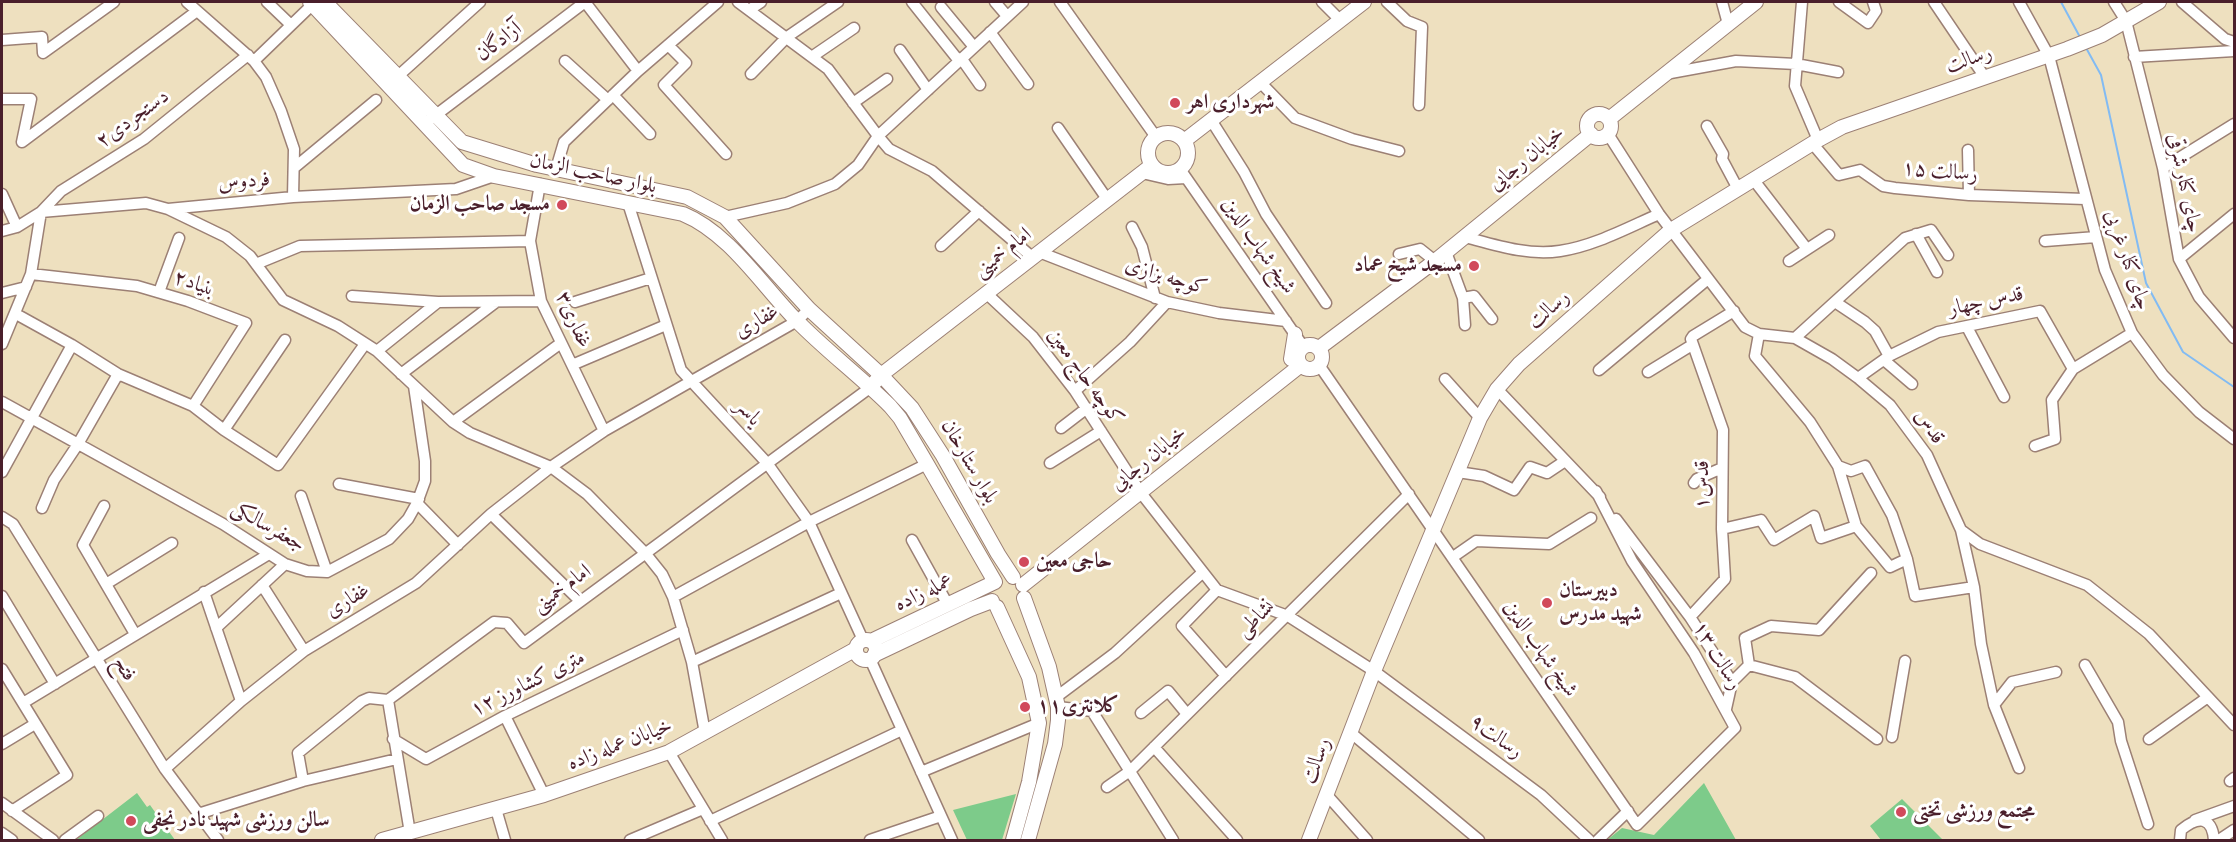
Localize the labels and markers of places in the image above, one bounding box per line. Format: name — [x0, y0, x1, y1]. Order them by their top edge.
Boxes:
place label: شهرداری اهر — [1187, 90, 1274, 116]
marker: شهرداری اهر — [1168, 96, 1182, 110]
place label: مسجد صاحب الزمان — [410, 192, 550, 218]
marker: مسجد صاحب الزمان — [555, 198, 569, 212]
place label: مسجد شیخ عماد — [1354, 253, 1462, 279]
marker: مسجد شیخ عماد — [1467, 259, 1481, 273]
place label: حاجی معین — [1036, 549, 1112, 575]
marker: حاجی معین — [1017, 555, 1031, 569]
place label: دبیرستان شهید مدرس — [1559, 578, 1642, 628]
marker: دبیرستان شهید مدرس — [1540, 596, 1554, 610]
place label: کلانتری۱۱ — [1037, 694, 1119, 720]
marker: کلانتری۱۱ — [1018, 700, 1032, 714]
place label: مجتمع ورزشی تختی — [1913, 799, 2035, 825]
marker: مجتمع ورزشی تختی — [1894, 805, 1908, 819]
place label: سالن ورزشی شهید نادر نجفی — [143, 808, 330, 834]
marker: سالن ورزشی شهید نادر نجفی — [124, 814, 138, 828]

